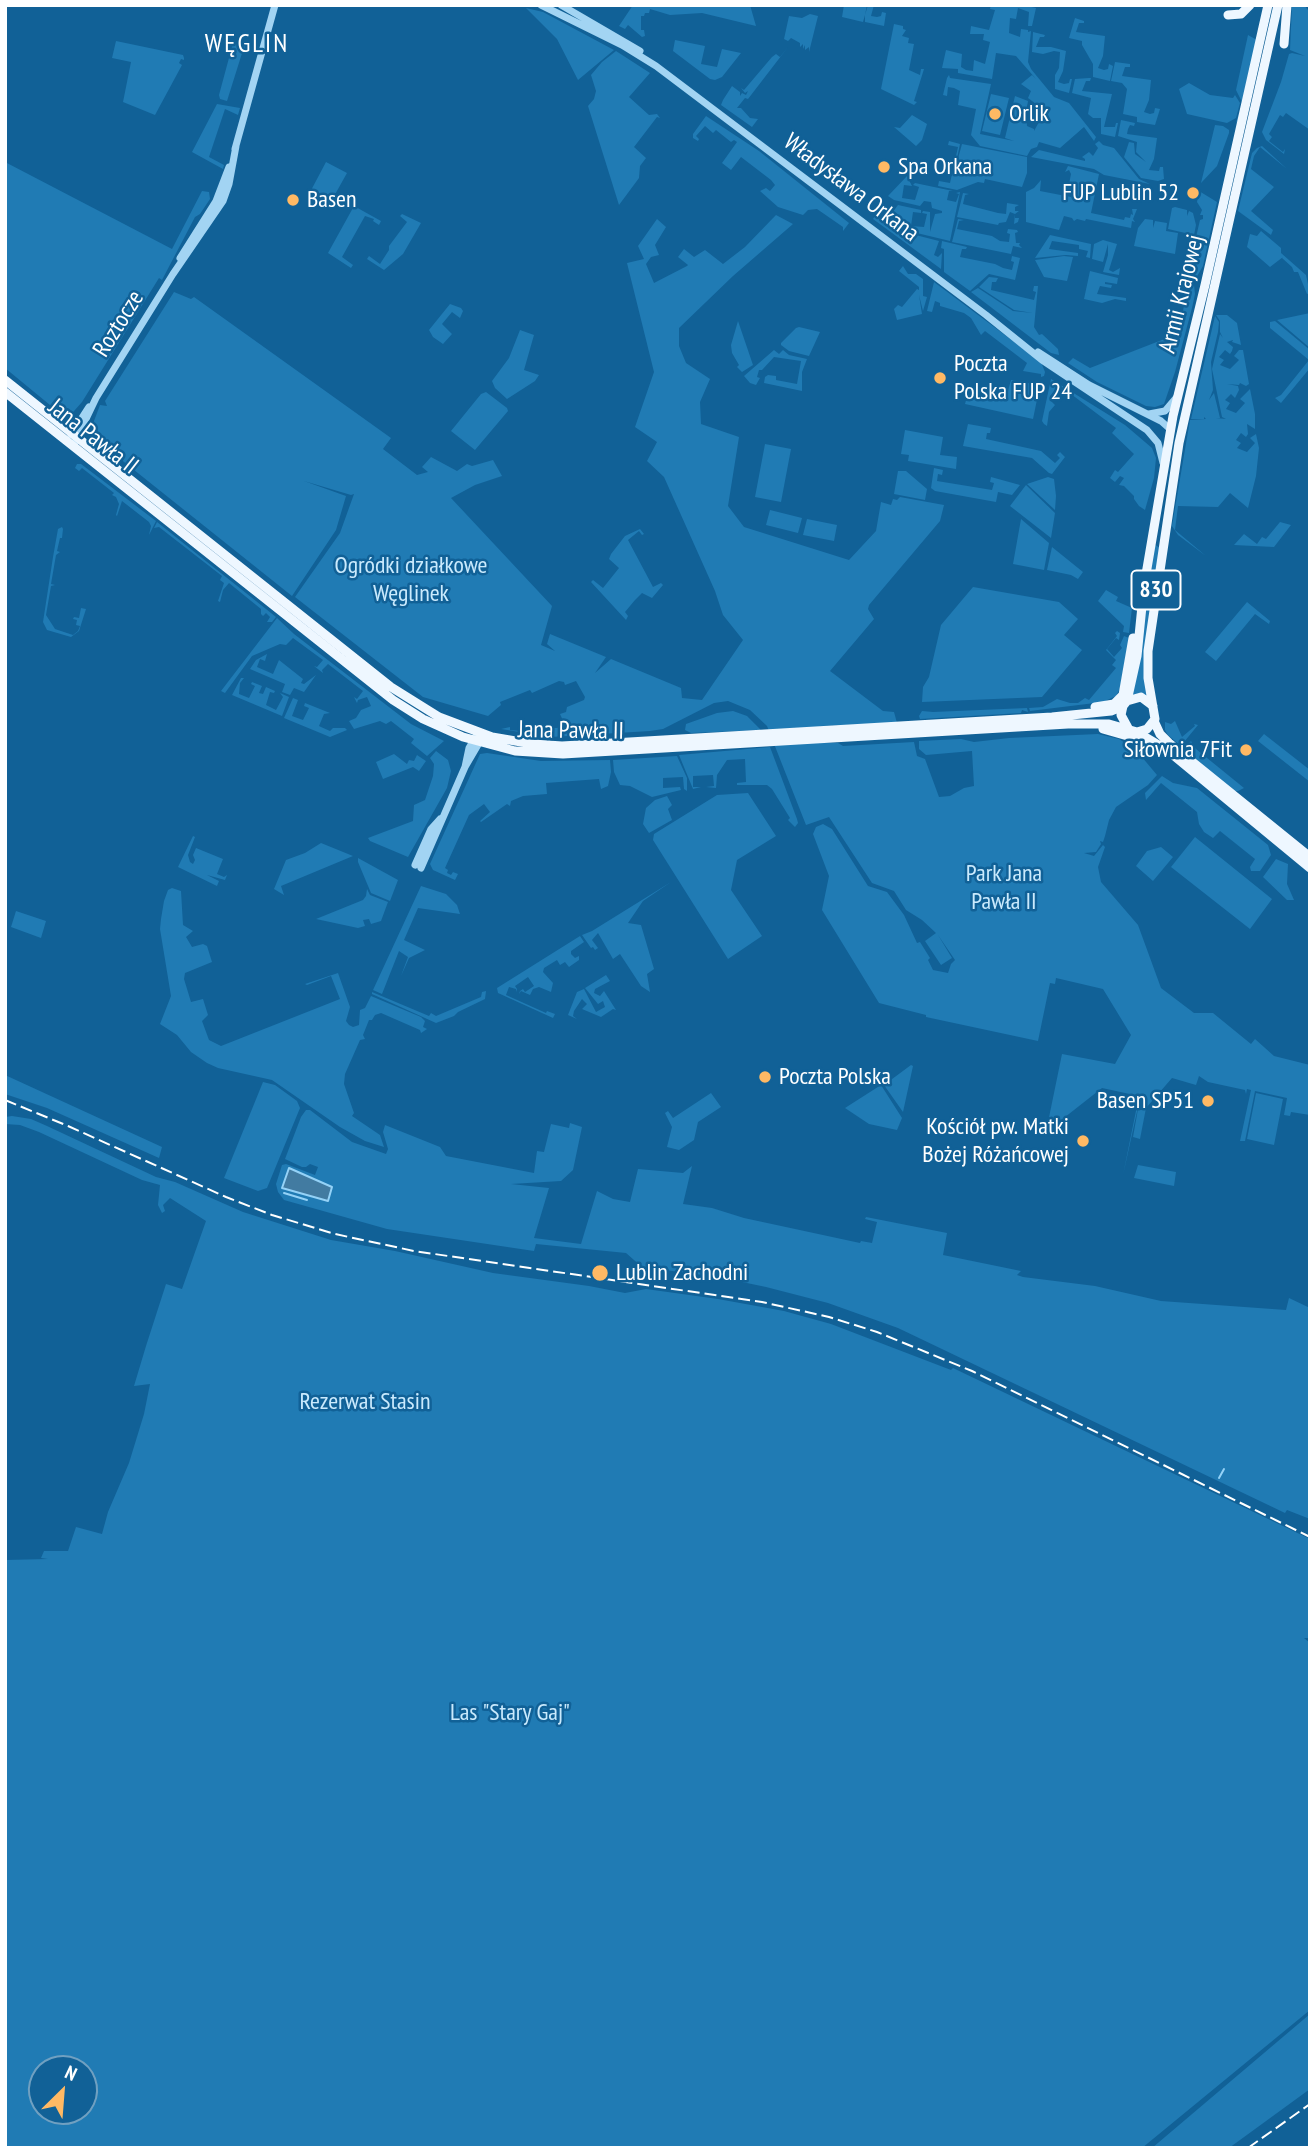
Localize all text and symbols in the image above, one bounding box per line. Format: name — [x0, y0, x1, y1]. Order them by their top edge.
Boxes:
district label: WĘGLIN — [206, 29, 288, 61]
place label: Orlik — [1009, 100, 1049, 128]
marker: Orlik — [987, 106, 1003, 122]
street label: Władysława Orkana — [778, 128, 924, 248]
place label: Spa Orkana — [898, 153, 992, 181]
marker: Spa Orkana — [876, 159, 892, 175]
place label: FUP Lublin 52 — [1062, 179, 1179, 207]
marker: FUP Lublin 52 — [1185, 185, 1201, 201]
place label: Basen — [307, 186, 356, 214]
marker: Basen — [285, 192, 301, 208]
street label: Armii Krajowej — [1153, 232, 1211, 356]
street label: Roztocze — [88, 286, 150, 362]
place label: Poczta Polska FUP 24 — [954, 350, 1072, 406]
marker: Poczta Polska FUP 24 — [932, 370, 948, 386]
street label: Jana Pawła II — [42, 393, 144, 481]
park label: Ogródki działkowe Węglinek — [334, 552, 488, 608]
road number: 830 — [1132, 570, 1180, 610]
street label: Jana Pawła II — [518, 716, 624, 746]
place label: Siłownia 7Fit — [1124, 736, 1232, 764]
marker: Siłownia 7Fit — [1238, 742, 1254, 758]
park label: Park Jana Pawła II — [966, 860, 1042, 916]
place label: Poczta Polska — [779, 1063, 891, 1091]
marker: Poczta Polska — [757, 1069, 773, 1085]
place label: Basen SP51 — [1097, 1087, 1194, 1115]
marker: Basen SP51 — [1200, 1093, 1216, 1109]
place label: Kościół pw. Matki Bożej Różańcowej — [922, 1113, 1069, 1169]
marker: Kościół pw. Matki Bożej Różańcowej — [1075, 1133, 1091, 1149]
place label: Lublin Zachodni — [616, 1259, 748, 1287]
marker: Lublin Zachodni — [590, 1263, 610, 1283]
park label: Rezerwat Stasin — [300, 1388, 430, 1416]
park label: Las "Stary Gaj" — [450, 1699, 570, 1727]
north arrow — [28, 2055, 98, 2125]
text: N — [61, 2060, 81, 2086]

